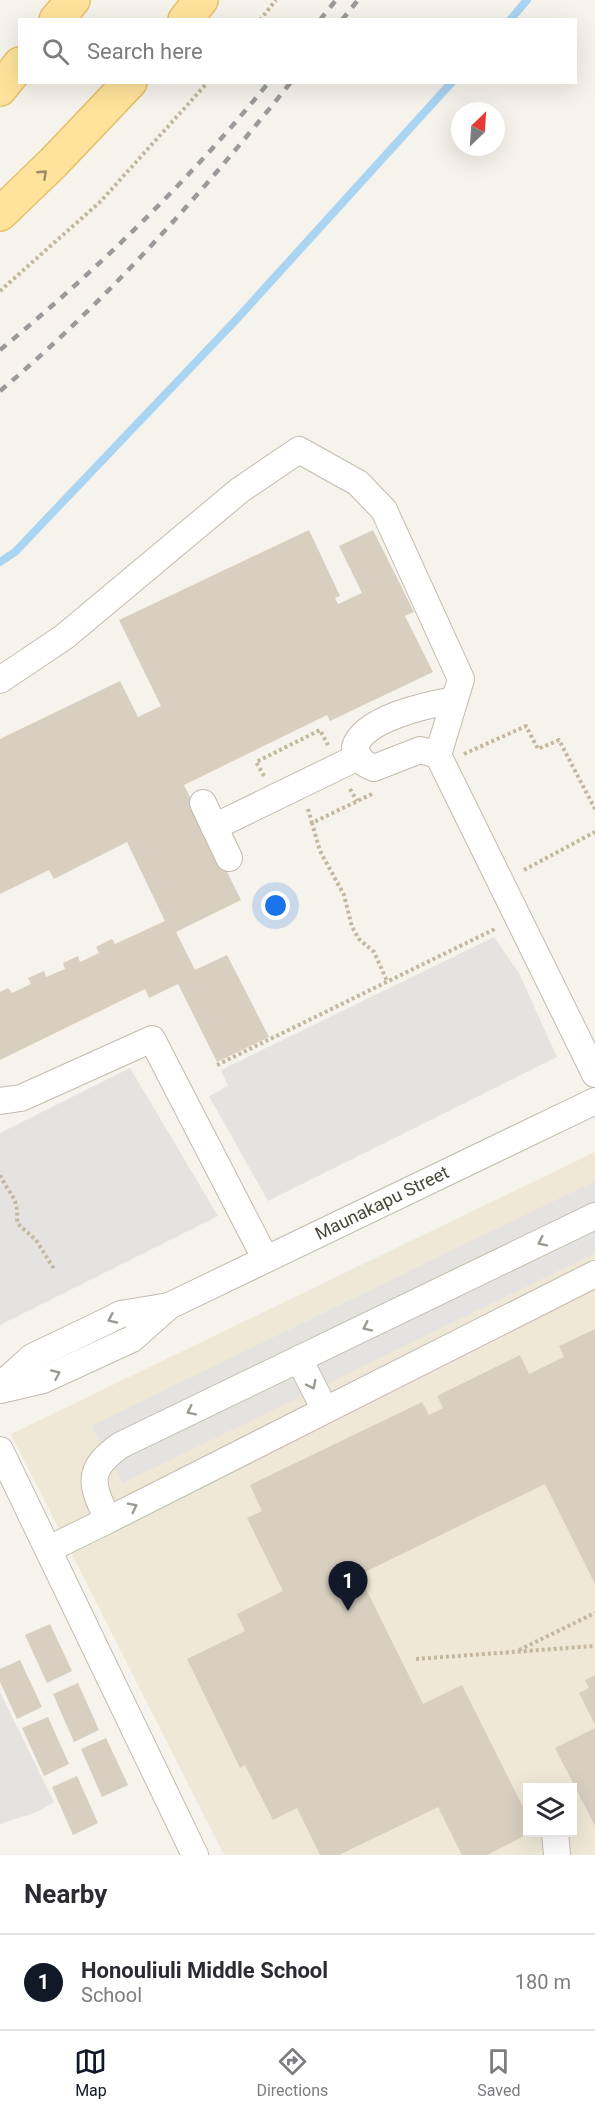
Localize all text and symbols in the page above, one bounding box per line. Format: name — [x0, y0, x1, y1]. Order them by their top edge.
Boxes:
search box — [18, 18, 577, 84]
icon: search — [39, 35, 72, 68]
text: Search here — [87, 39, 203, 64]
north arrow — [451, 102, 505, 156]
one-way arrow — [35, 170, 46, 181]
your location — [261, 891, 290, 920]
street label: Maunakapu Street — [312, 1161, 452, 1244]
one-way arrow — [538, 1234, 549, 1246]
one-way arrow — [108, 1311, 119, 1323]
one-way arrow — [362, 1319, 373, 1331]
one-way arrow — [50, 1370, 61, 1382]
one-way arrow — [304, 1378, 316, 1389]
one-way arrow — [186, 1404, 197, 1416]
one-way arrow — [126, 1503, 137, 1514]
pin: 1 — [328, 1562, 368, 1611]
map controls — [523, 1783, 577, 1837]
button: layers — [523, 1783, 577, 1837]
text: Nearby — [24, 1879, 107, 1909]
text: Honouliuli Middle School — [81, 1958, 328, 1983]
text: 1 — [38, 1970, 49, 1994]
text: 180 m — [515, 1970, 571, 1994]
text: School — [81, 1983, 142, 2007]
tab: Map — [74, 2045, 107, 2100]
tab: Directions — [256, 2045, 328, 2100]
tab: Saved — [477, 2045, 521, 2100]

